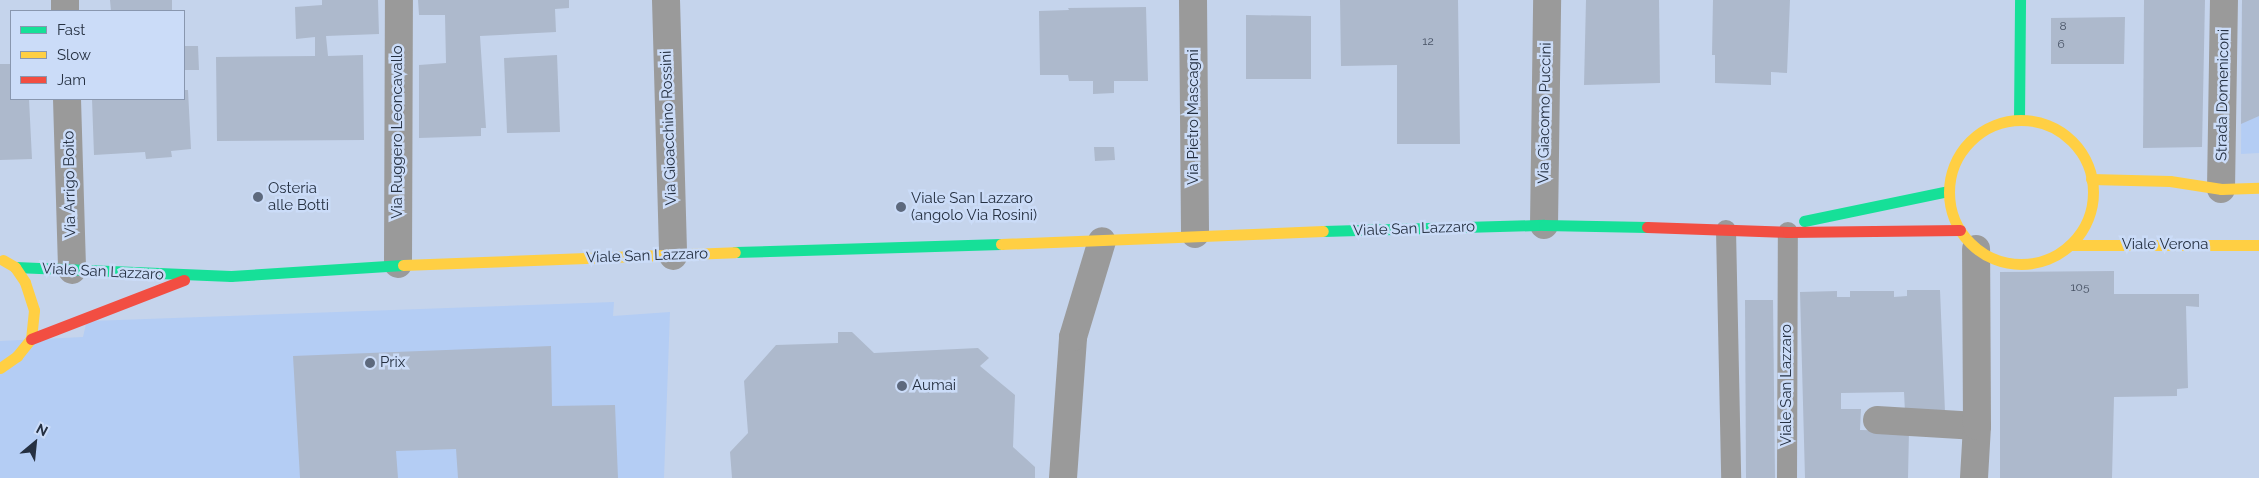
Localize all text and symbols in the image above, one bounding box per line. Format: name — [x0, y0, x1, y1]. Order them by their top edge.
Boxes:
legend — [10, 10, 185, 100]
house number: 8 — [2059, 20, 2067, 34]
text: Fast — [57, 21, 85, 39]
street label: Strada Domeniconi — [2213, 29, 2233, 161]
house number: 12 — [1422, 35, 1434, 49]
house number: 6 — [2057, 38, 2065, 52]
street label: Via Giacomo Puccini — [1535, 42, 1555, 184]
street label: Via Ruggero Leoncavallo — [389, 45, 407, 219]
text: Slow — [57, 46, 91, 64]
street label: Via Pietro Mascagni — [1185, 49, 1203, 185]
street label: Via Gioacchino Rossini — [657, 50, 681, 206]
text: Jam — [57, 71, 86, 89]
street label: Via Arrigo Boito — [60, 130, 80, 238]
place label: Osteria alle Botti — [268, 179, 329, 214]
place label: Viale San Lazzaro (angolo Via Rosini) — [911, 189, 1037, 224]
marker: Osteria alle Botti — [252, 191, 264, 203]
marker: Viale San Lazzaro (angolo Via Rosini) — [895, 201, 907, 213]
street label: Viale San Lazzaro — [1353, 218, 1475, 240]
street label: Viale Verona — [2121, 236, 2209, 254]
street label: Viale San Lazzaro — [586, 245, 708, 267]
street label: Viale San Lazzaro — [42, 260, 164, 284]
house number: 105 — [2070, 281, 2090, 295]
street label: Viale San Lazzaro — [1778, 324, 1796, 446]
place label: Prix — [380, 354, 405, 372]
marker: Prix — [364, 357, 376, 369]
place label: Aumai — [912, 377, 956, 395]
marker: Aumai — [896, 380, 908, 392]
north arrow — [10, 418, 60, 468]
text: N — [34, 420, 51, 439]

